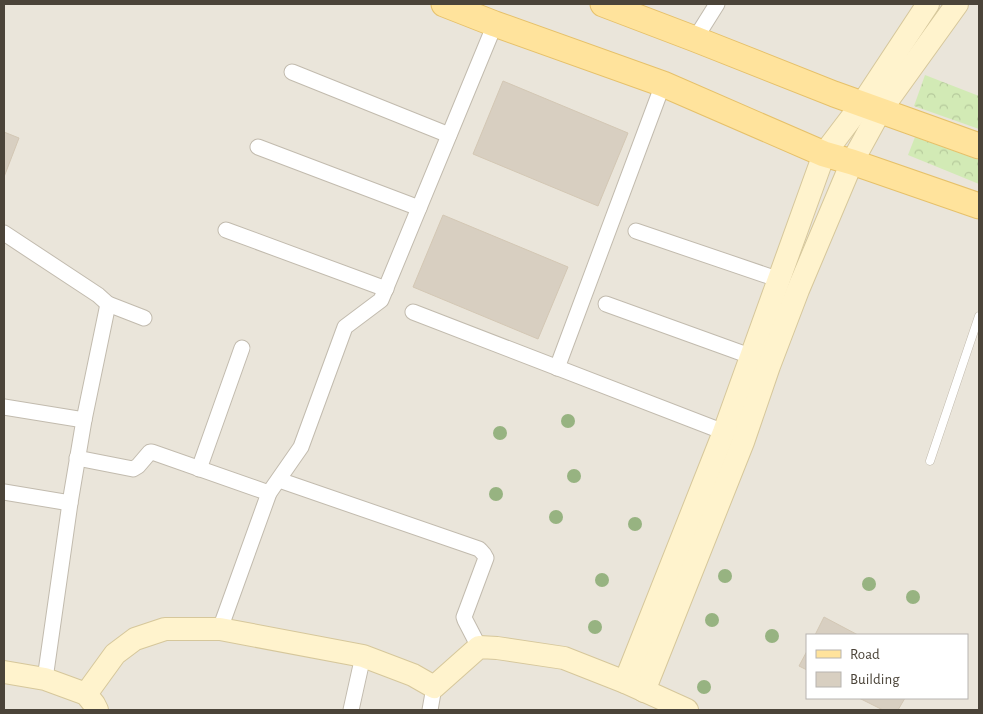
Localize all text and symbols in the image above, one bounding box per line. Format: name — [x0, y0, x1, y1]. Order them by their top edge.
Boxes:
legend — [806, 634, 968, 699]
text: Road — [850, 647, 880, 662]
text: Building — [850, 672, 900, 687]

